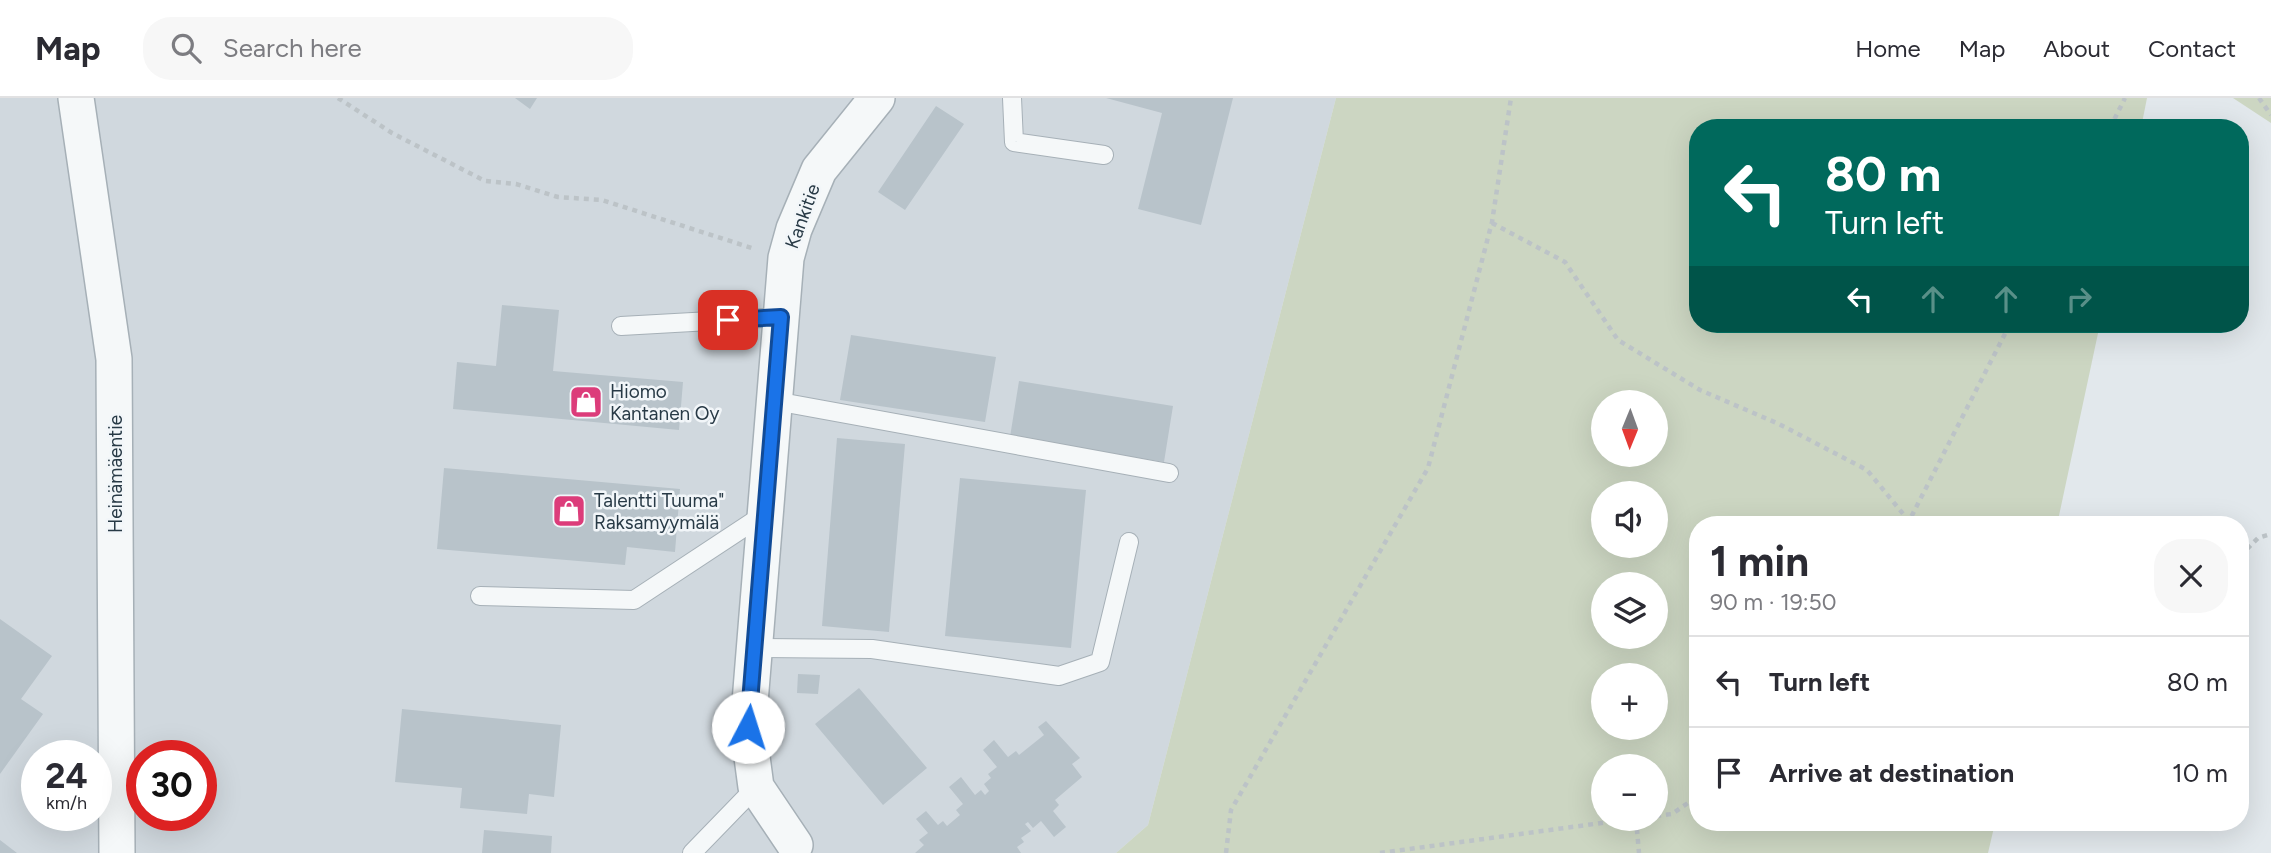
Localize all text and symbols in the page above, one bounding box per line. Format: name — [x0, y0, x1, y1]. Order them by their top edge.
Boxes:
search box — [143, 17, 633, 80]
text: Map — [35, 29, 101, 68]
icon: search — [167, 29, 205, 67]
text: Search here — [223, 32, 362, 64]
text: Home — [1855, 34, 1921, 63]
text: Map — [1959, 34, 2005, 63]
text: About — [2043, 34, 2110, 63]
text: Contact — [2148, 34, 2236, 63]
text: 80 m — [1825, 144, 1941, 203]
icon: left — [1710, 147, 1801, 238]
street label: Kankitie — [780, 181, 825, 252]
text: Turn left — [1825, 204, 1944, 242]
icon: left — [1841, 280, 1879, 318]
icon: ahead — [1914, 280, 1952, 318]
icon: ahead — [1987, 280, 2025, 318]
icon: right — [2060, 280, 2098, 318]
pin — [698, 290, 758, 350]
icon: arrive — [709, 301, 747, 339]
place label: Hiomo Kantanen Oy — [610, 380, 720, 425]
shop icon: Hiomo Kantanen Oy — [567, 383, 605, 421]
north arrow — [1591, 390, 1668, 467]
map controls — [1591, 390, 1668, 831]
street label: Heinämäentie — [104, 415, 127, 533]
button: sound — [1591, 481, 1668, 558]
place label: Talentti Tuuma" Raksamyymälä — [594, 489, 724, 534]
shop icon: Talentti Tuuma" Raksamyymälä — [550, 492, 588, 530]
text: 1 min — [1710, 536, 1809, 587]
button: close — [2154, 539, 2228, 613]
button: layers — [1591, 572, 1668, 649]
text: 90 m · 19:50 — [1710, 588, 1837, 616]
button: + — [1591, 663, 1668, 740]
icon: left — [1710, 663, 1748, 701]
text: Turn left — [1769, 666, 1870, 698]
text: 80 m — [2167, 666, 2228, 698]
position arrow — [711, 690, 785, 764]
speed limit sign: 30 — [126, 740, 217, 831]
button: − — [1591, 754, 1668, 831]
icon: arrive — [1710, 754, 1748, 792]
text: 24 — [45, 755, 88, 797]
text: Arrive at destination — [1769, 757, 2014, 789]
text: 10 m — [2172, 757, 2228, 789]
text: km/h — [46, 792, 87, 814]

